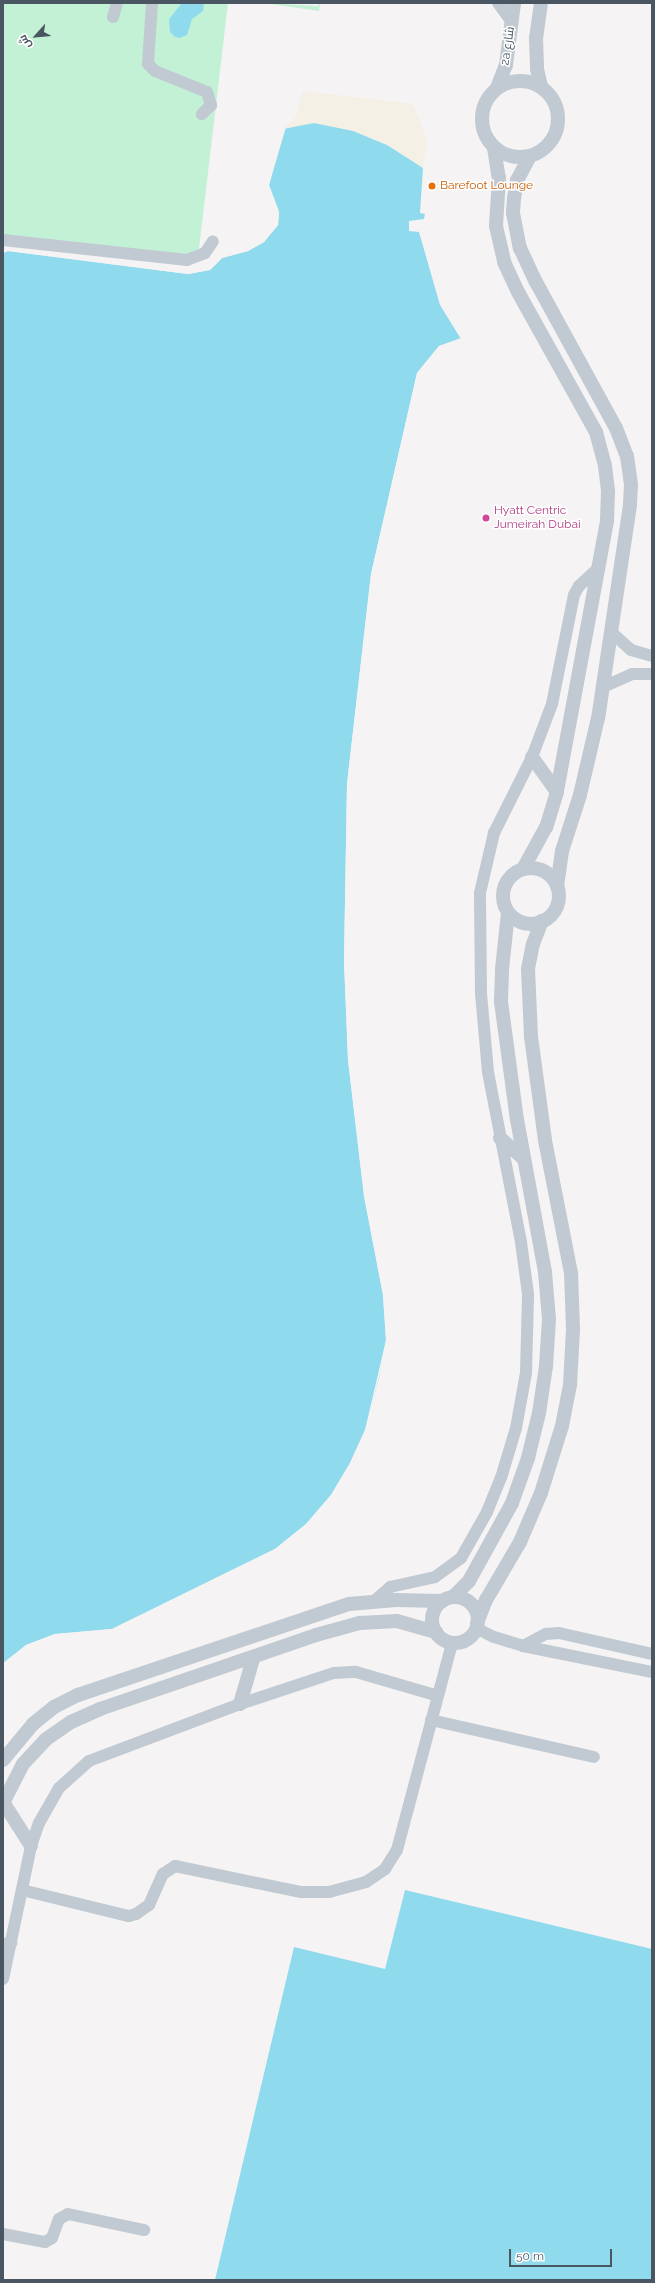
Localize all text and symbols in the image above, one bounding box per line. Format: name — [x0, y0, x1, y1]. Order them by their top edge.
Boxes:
north arrow — [16, 16, 56, 56]
street label: 2a شارع — [498, 26, 518, 66]
text: ش — [16, 32, 34, 51]
place label: Barefoot Lounge — [440, 179, 533, 193]
marker: Barefoot Lounge — [427, 181, 437, 191]
place label: Hyatt Centric Jumeirah Dubai — [494, 504, 581, 532]
marker: Hyatt Centric Jumeirah Dubai — [481, 513, 491, 523]
scale bar — [511, 2241, 614, 2267]
text: 50 m — [516, 2249, 544, 2263]

